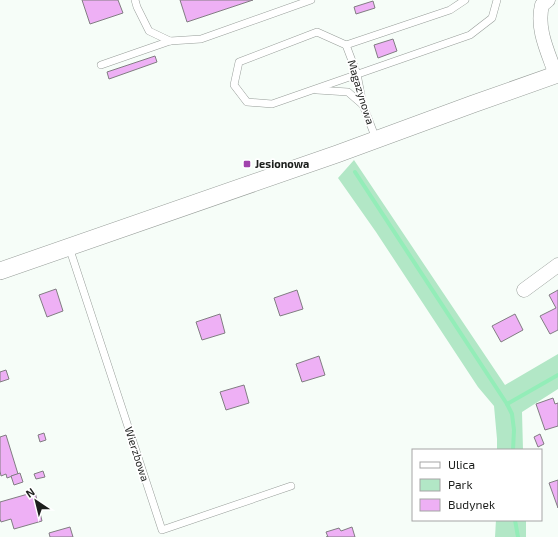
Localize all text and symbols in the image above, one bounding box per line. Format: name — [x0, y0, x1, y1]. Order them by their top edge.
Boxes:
street label: Magazynowa — [345, 58, 377, 126]
place label: Jesionowa — [255, 157, 309, 170]
marker: Jesionowa — [242, 159, 252, 169]
street label: Wierzbowa — [123, 425, 152, 483]
legend — [412, 449, 542, 521]
text: Ulica — [448, 457, 475, 471]
text: Park — [448, 477, 473, 491]
north arrow — [16, 481, 56, 521]
text: N — [23, 485, 37, 500]
text: Budynek — [448, 497, 495, 511]

